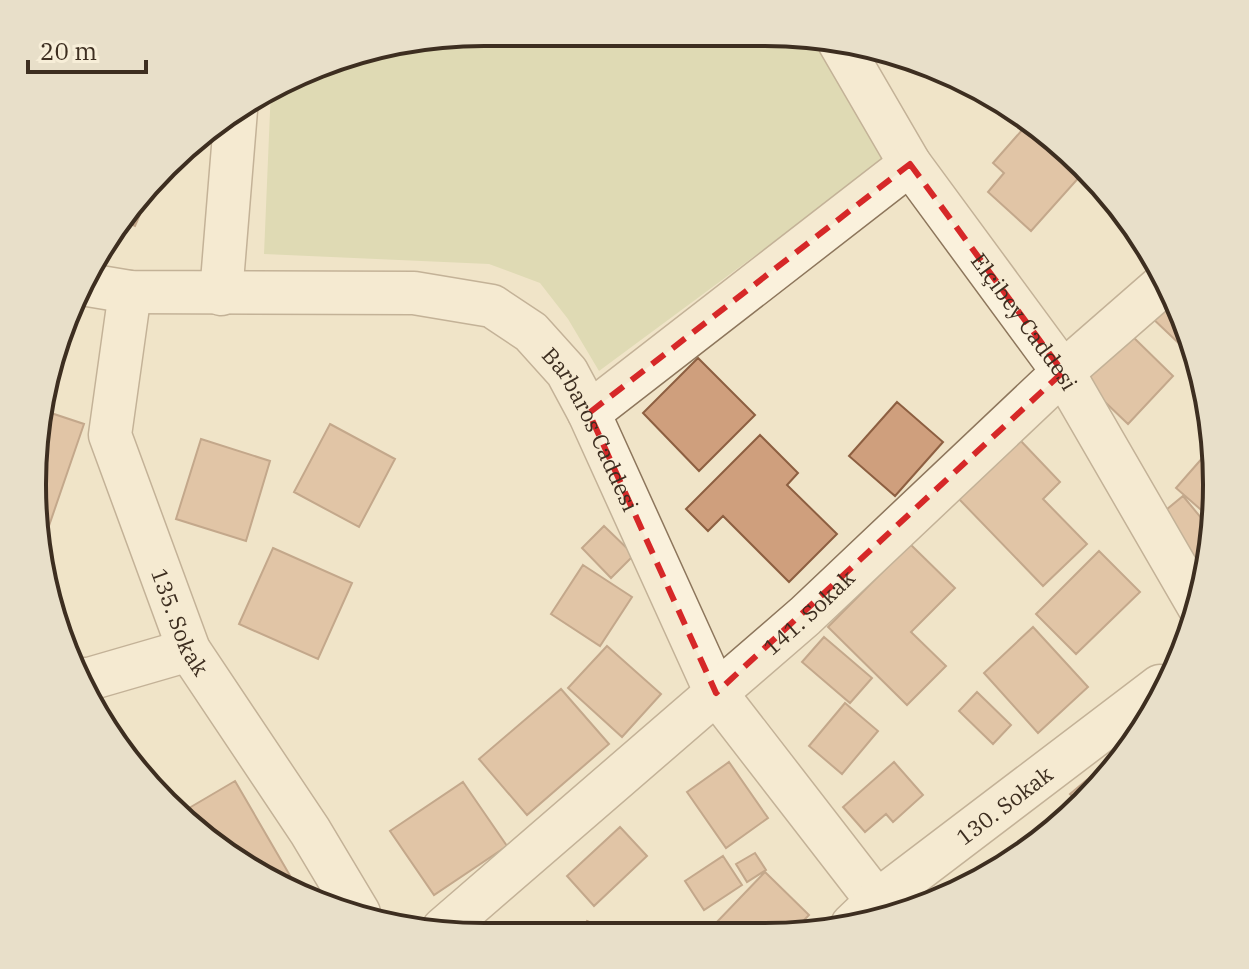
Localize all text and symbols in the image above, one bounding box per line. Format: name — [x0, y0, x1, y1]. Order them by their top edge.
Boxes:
scale bar — [28, 24, 146, 74]
text: 20 m — [40, 35, 97, 67]
street label: Elçibey Caddesi — [965, 247, 1085, 395]
street label: Barbaros Caddesi — [536, 340, 646, 516]
street label: 141. Sokak — [757, 563, 860, 661]
street label: 135. Sokak — [146, 564, 216, 681]
street label: 130. Sokak — [950, 759, 1058, 851]

